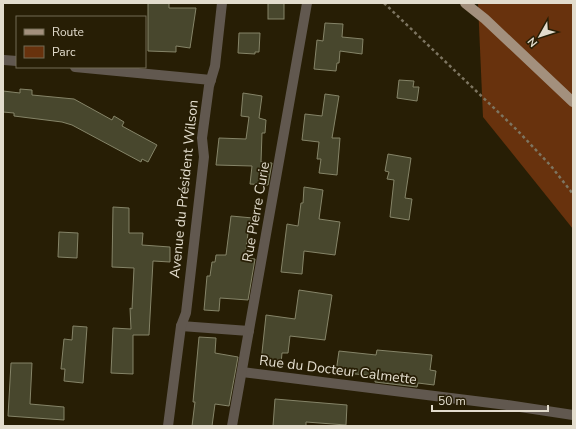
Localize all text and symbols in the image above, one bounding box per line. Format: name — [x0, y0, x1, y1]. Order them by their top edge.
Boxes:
legend — [16, 16, 146, 68]
north arrow — [520, 16, 560, 56]
text: Route — [52, 24, 84, 40]
text: N — [524, 34, 541, 50]
text: Parc — [52, 44, 76, 60]
street label: Avenue du Président Wilson — [165, 99, 203, 279]
street label: Rue Pierre Curie — [238, 160, 274, 264]
street label: Rue du Docteur Calmette — [258, 351, 418, 389]
scale bar — [432, 387, 548, 413]
text: 50 m — [438, 393, 466, 409]

